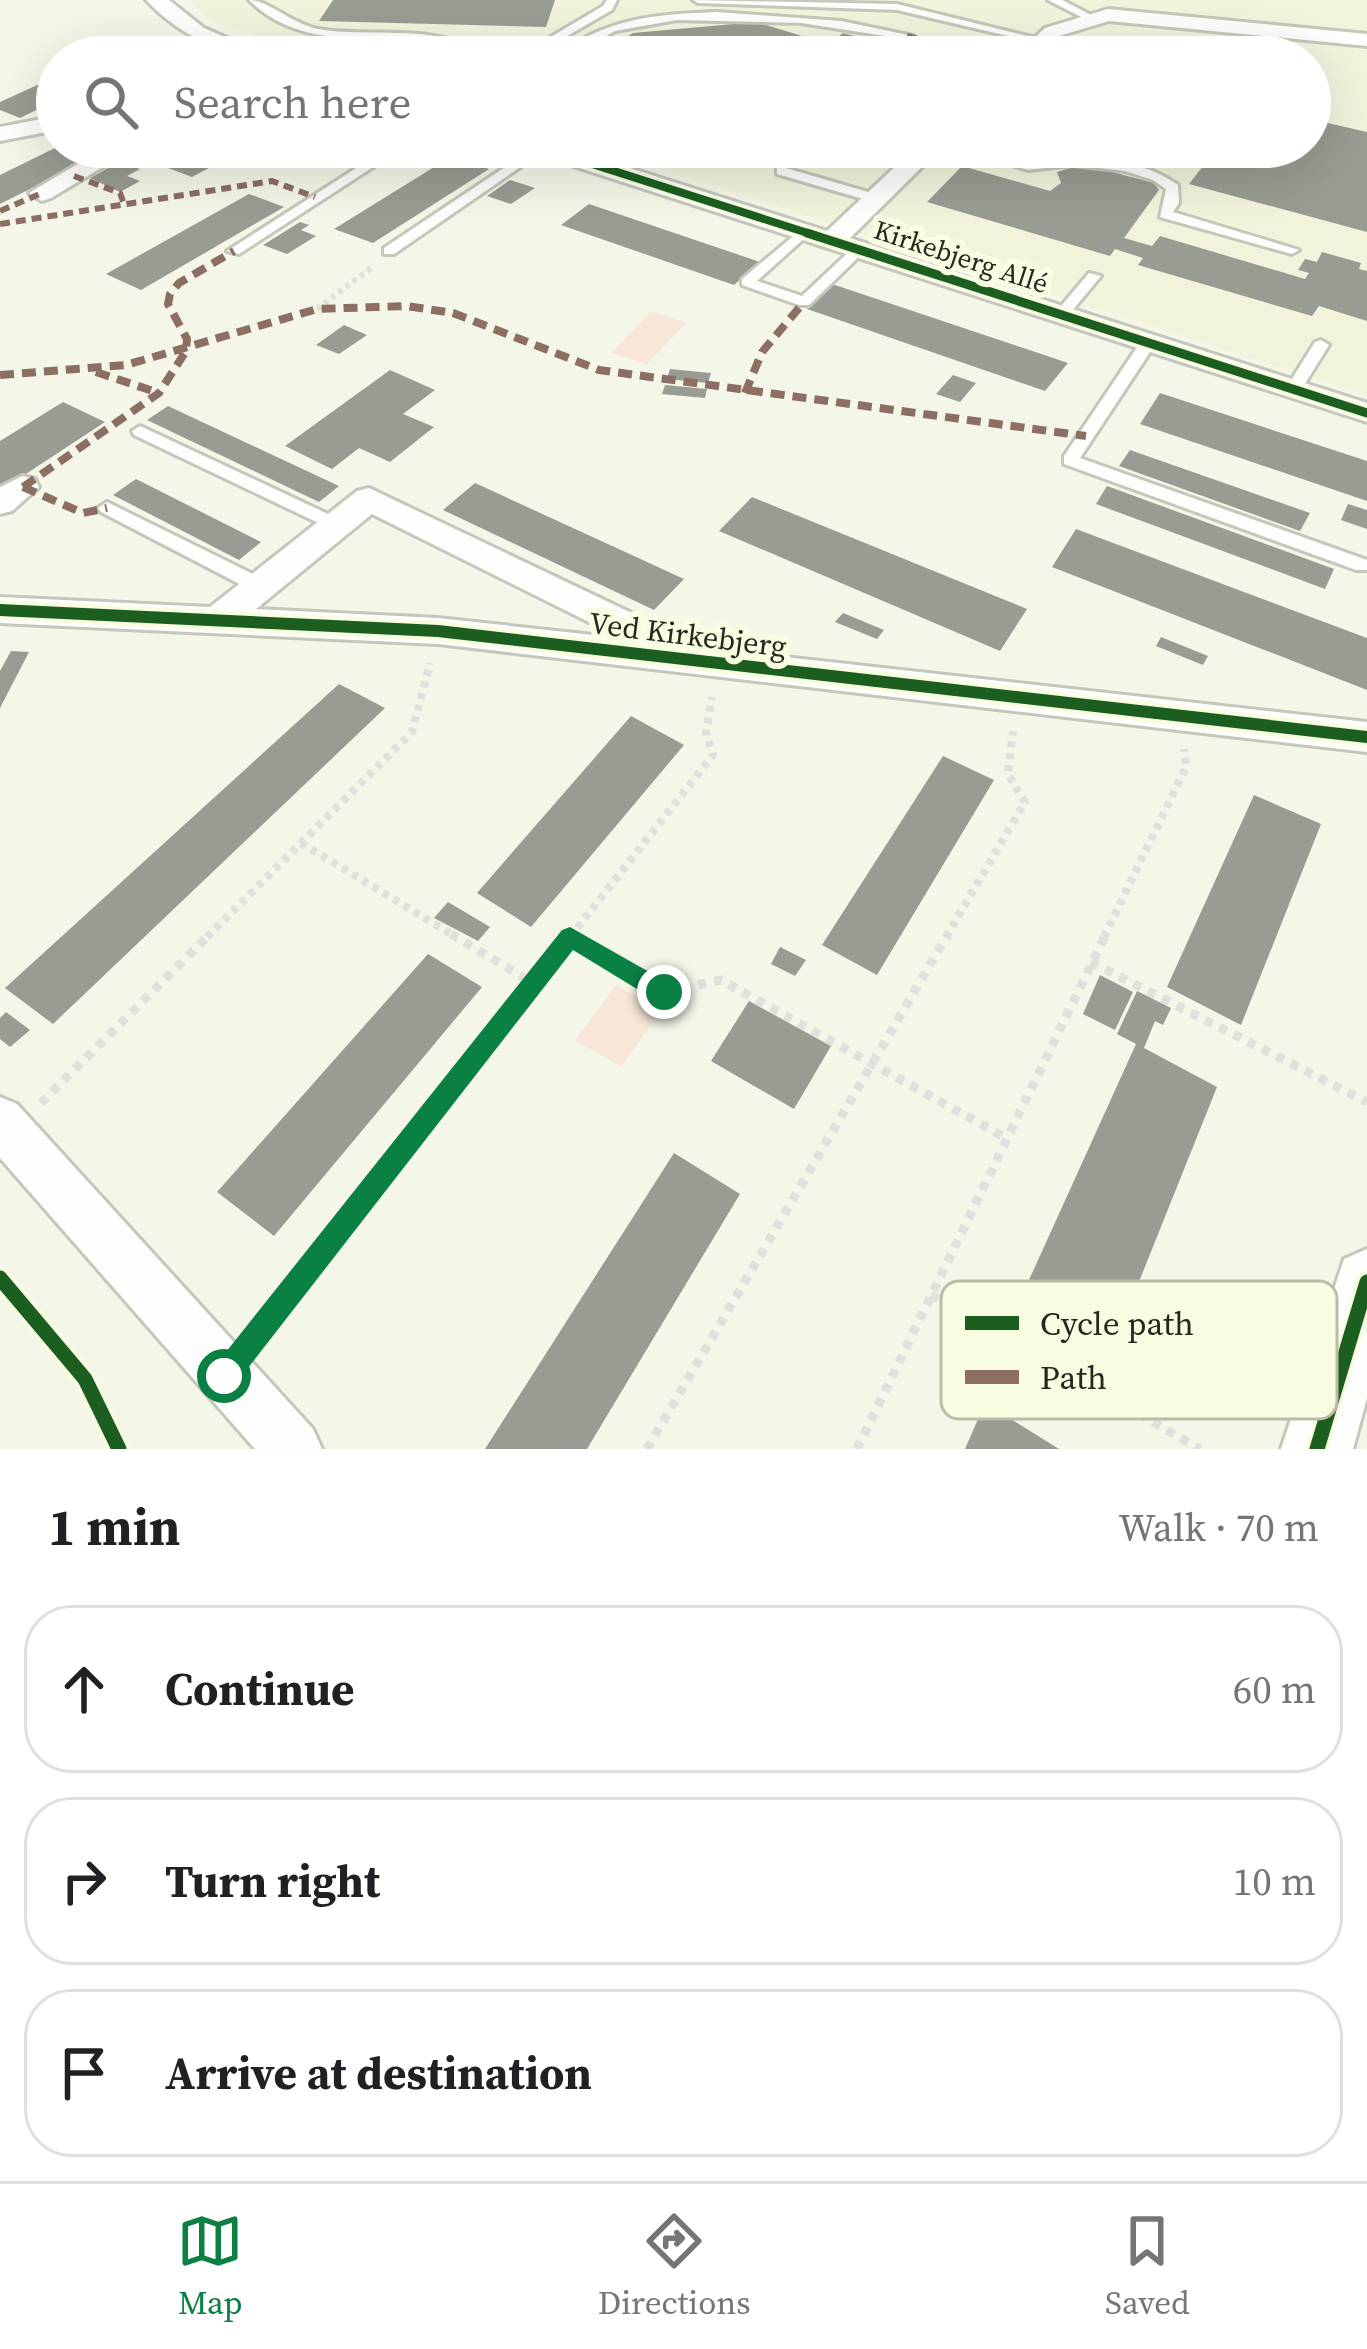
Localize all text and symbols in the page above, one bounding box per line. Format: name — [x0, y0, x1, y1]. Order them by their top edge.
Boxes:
search box — [36, 36, 1331, 168]
icon: search — [78, 69, 144, 135]
text: Search here — [174, 71, 411, 133]
street label: Kirkebjerg Allé — [869, 211, 1053, 302]
street label: Ved Kirkebjerg — [587, 602, 789, 667]
route end — [637, 965, 691, 1019]
legend — [941, 1281, 1337, 1419]
text: Cycle path — [1040, 1301, 1194, 1346]
route start — [197, 1349, 251, 1403]
text: Path — [1040, 1355, 1107, 1400]
text: 1 min — [48, 1492, 180, 1562]
text: Walk · 70 m — [1118, 1501, 1319, 1554]
icon: ahead — [51, 1656, 117, 1722]
text: Continue — [165, 1658, 354, 1720]
text: 60 m — [1233, 1663, 1316, 1716]
icon: right — [51, 1848, 117, 1914]
text: Turn right — [165, 1850, 380, 1912]
text: 10 m — [1233, 1855, 1316, 1908]
icon: arrive — [51, 2040, 117, 2106]
text: Arrive at destination — [165, 2042, 592, 2104]
tab: Map — [177, 2208, 243, 2325]
tab: Directions — [598, 2208, 751, 2325]
tab: Saved — [1105, 2208, 1190, 2325]

